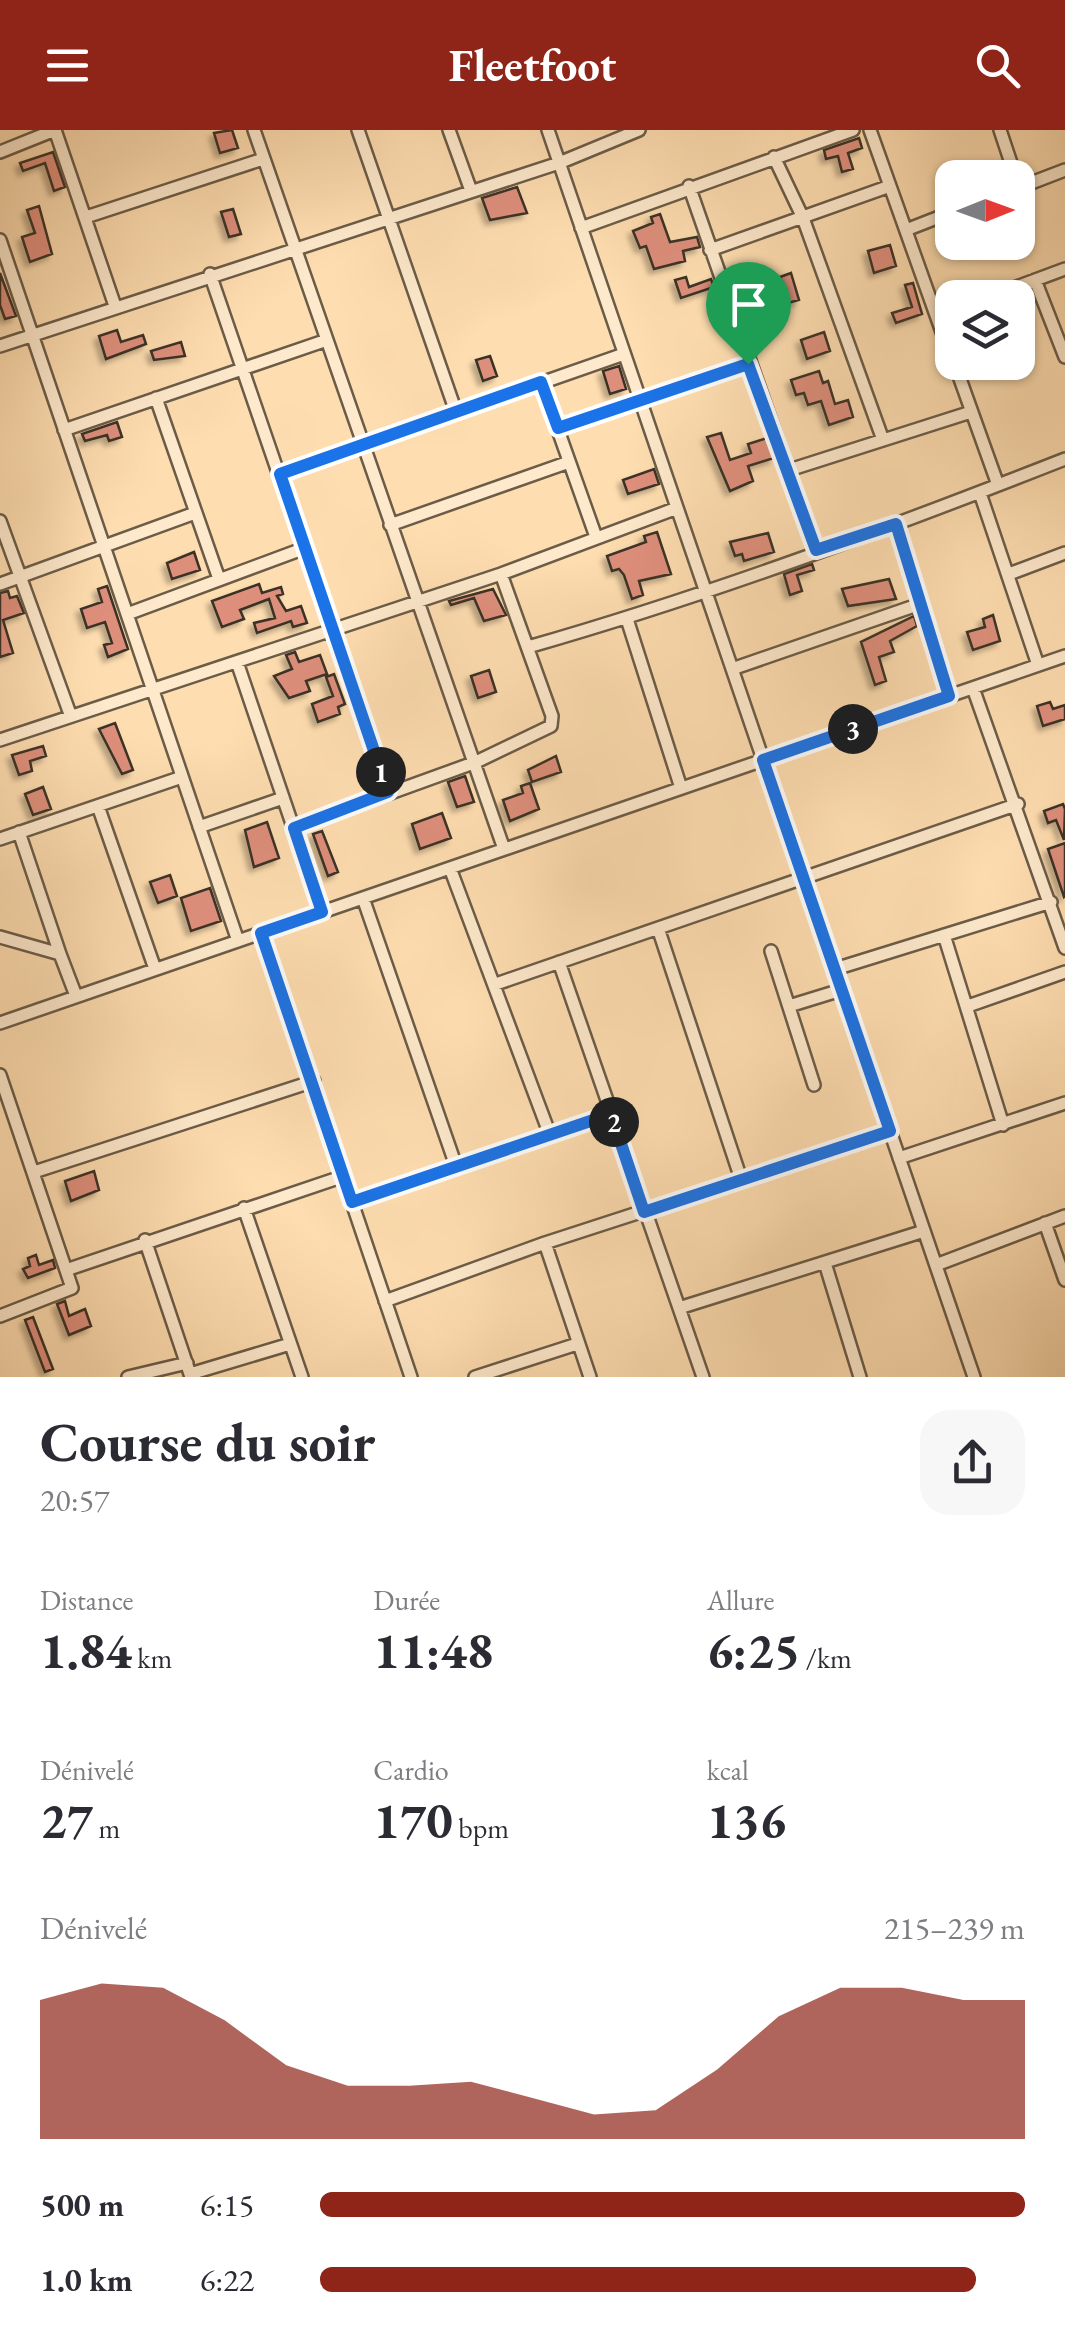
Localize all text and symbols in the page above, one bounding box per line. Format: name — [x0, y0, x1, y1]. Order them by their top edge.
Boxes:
text: Fleetfoot — [449, 36, 616, 94]
icon: menu — [40, 38, 95, 93]
icon: search — [970, 38, 1025, 93]
north arrow — [935, 160, 1035, 260]
map controls — [935, 160, 1035, 380]
pin — [706, 262, 791, 365]
icon: arrive — [721, 277, 776, 332]
button: layers — [935, 280, 1035, 380]
pin: 3 — [828, 704, 878, 754]
text: 3 — [846, 711, 860, 747]
pin: 1 — [356, 747, 406, 797]
text: 1 — [374, 754, 388, 790]
pin: 2 — [589, 1097, 639, 1147]
text: 2 — [607, 1104, 621, 1140]
text: Course du soir — [40, 1406, 375, 1477]
button: share — [920, 1410, 1025, 1515]
text: 20:57 — [40, 1479, 109, 1521]
text: Distance — [40, 1582, 134, 1618]
text: Durée — [373, 1582, 440, 1618]
text: Allure — [707, 1582, 775, 1618]
text: 1.84 — [40, 1618, 132, 1683]
text: 11:48 — [373, 1618, 493, 1683]
text: 6:25 — [707, 1618, 800, 1683]
text: km — [132, 1640, 172, 1676]
text: /km — [800, 1640, 852, 1676]
text: Dénivelé — [40, 1752, 134, 1788]
text: Cardio — [373, 1752, 449, 1788]
text: kcal — [707, 1752, 749, 1788]
text: 27 — [40, 1788, 93, 1853]
text: 170 — [373, 1788, 453, 1853]
text: 136 — [707, 1788, 786, 1853]
text: m — [93, 1810, 120, 1846]
text: bpm — [453, 1810, 509, 1846]
text: Dénivelé — [40, 1907, 147, 1949]
text: 215–239 m — [884, 1907, 1025, 1949]
text: 500 m — [40, 2184, 124, 2226]
text: 6:15 — [200, 2184, 254, 2226]
text: 1.0 km — [40, 2259, 133, 2301]
text: 6:22 — [200, 2259, 254, 2301]

